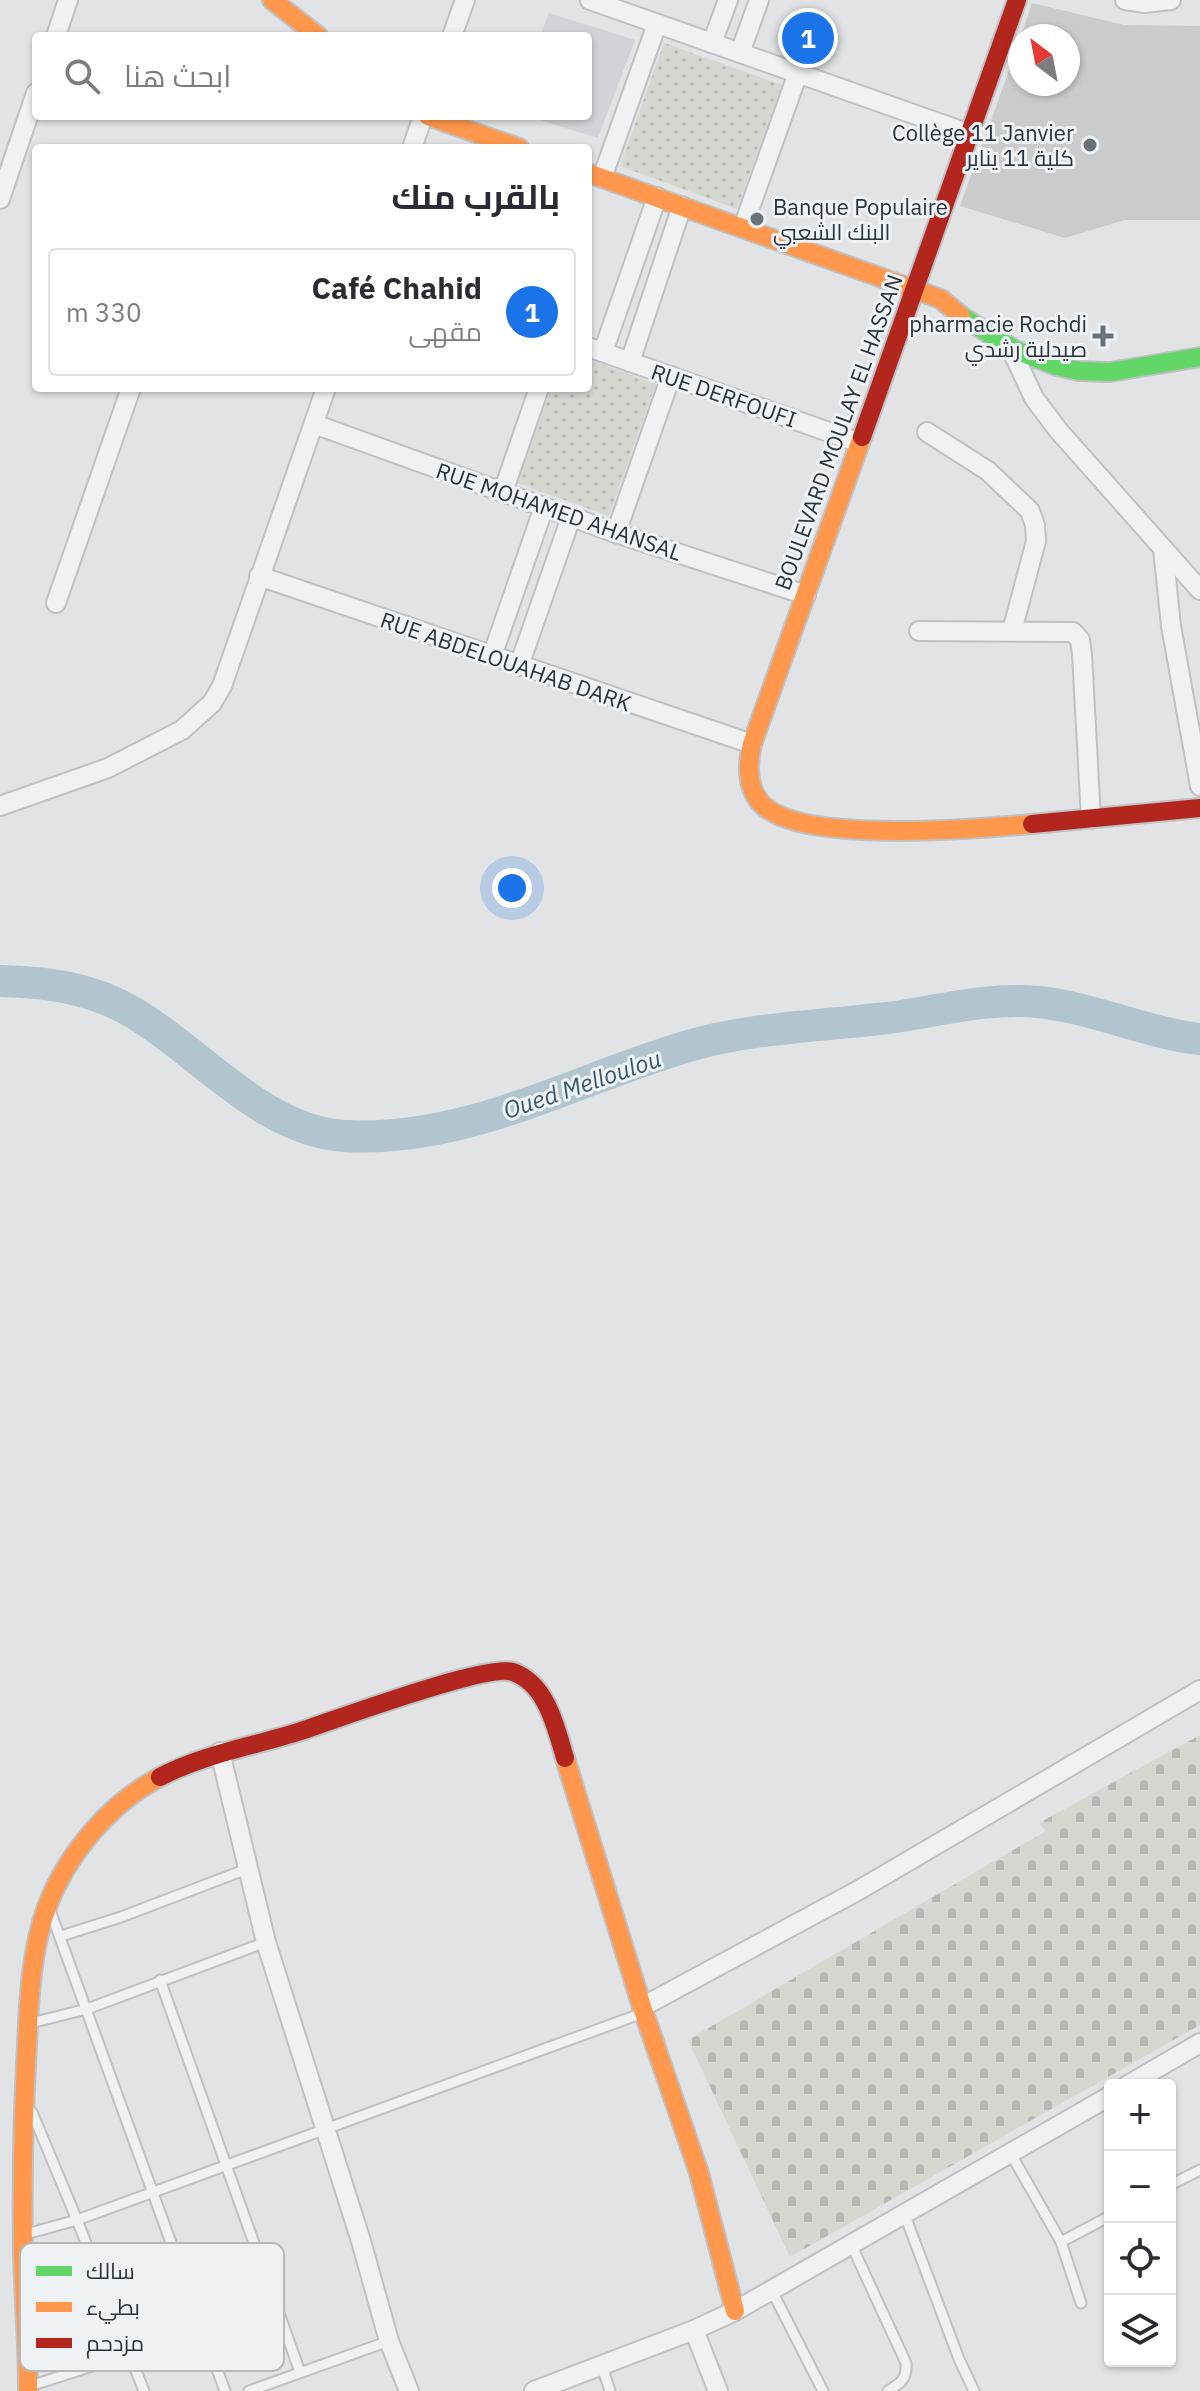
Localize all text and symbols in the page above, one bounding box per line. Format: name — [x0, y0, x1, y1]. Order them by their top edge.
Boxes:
pin: 1 — [782, 8, 834, 68]
north arrow — [1008, 24, 1080, 96]
search box — [32, 32, 592, 120]
icon: search — [60, 54, 104, 98]
text: ابحث هنا — [124, 56, 231, 95]
place label: Collège 11 Janvier كلية 11 يناير — [892, 118, 1074, 172]
marker: Collège 11 Janvier كلية 11 يناير — [1081, 136, 1099, 154]
text: بالقرب منك — [392, 174, 560, 218]
place label: Banque Populaire البنك الشعبي — [773, 192, 948, 249]
marker: Banque Populaire البنك الشعبي — [748, 210, 766, 228]
text: Café Chahid — [312, 268, 482, 307]
street label: BOULEVARD MOULAY EL HASSAN — [767, 270, 909, 594]
text: 330 m — [66, 295, 142, 329]
text: 1 — [524, 295, 540, 329]
place label: pharmacie Rochdi صيدلية رشدي — [909, 309, 1087, 366]
text: مقهى — [409, 314, 482, 348]
marker: pharmacie Rochdi صيدلية رشدي — [1094, 327, 1112, 345]
street label: RUE DERFOUFI — [647, 357, 801, 433]
street label: RUE MOHAMED AHANSAL — [432, 455, 686, 567]
street label: RUE ABDELOUAHAB DARK — [377, 604, 635, 718]
your location — [492, 868, 532, 908]
water label: Oued Melloulou — [499, 1042, 665, 1126]
map controls — [1104, 2079, 1176, 2367]
button: + — [1104, 2079, 1176, 2151]
button: − — [1104, 2151, 1176, 2223]
button: locate — [1104, 2223, 1176, 2295]
legend — [20, 2243, 284, 2371]
text: سالك — [86, 2256, 135, 2285]
text: بطيء — [86, 2292, 140, 2324]
button: layers — [1104, 2295, 1176, 2367]
text: مزدحم — [86, 2328, 144, 2359]

